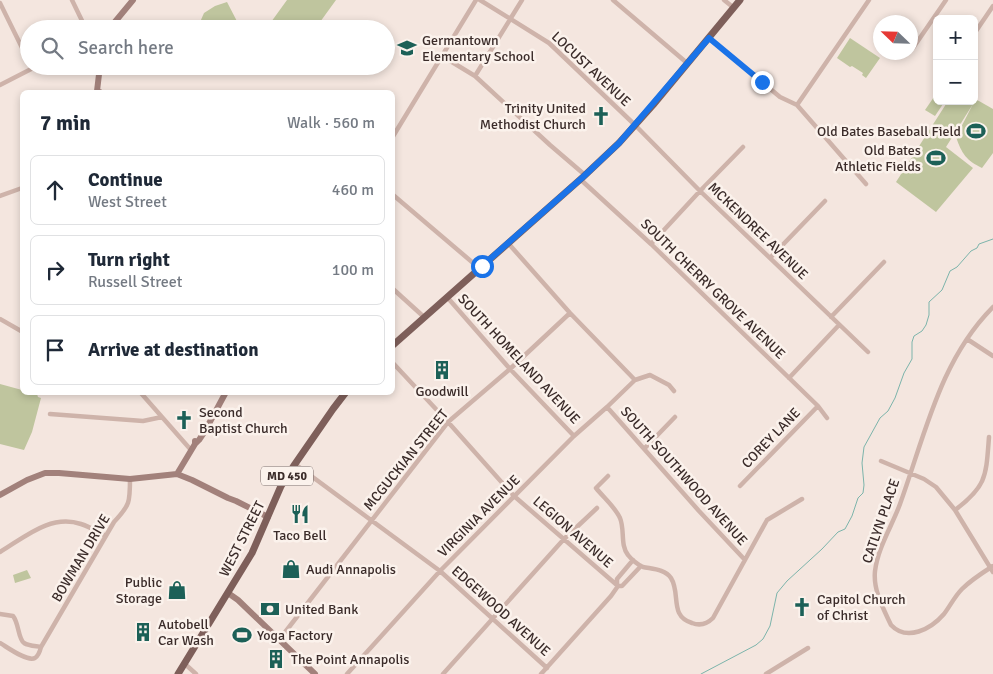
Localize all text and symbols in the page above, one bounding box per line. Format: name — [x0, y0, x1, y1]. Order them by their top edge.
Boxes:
north arrow — [873, 15, 918, 60]
map controls — [933, 15, 978, 105]
button: + — [933, 15, 978, 60]
search box — [20, 20, 395, 75]
street label: LOCUST AVENUE — [548, 28, 634, 110]
place label: Germantown Elementary School — [422, 32, 535, 65]
icon: search — [38, 34, 66, 62]
text: Search here — [78, 36, 174, 60]
school or university icon: Germantown Elementary School — [396, 37, 418, 59]
button: − — [933, 60, 978, 105]
route end — [751, 71, 774, 94]
place label: Trinity United Methodist Church — [480, 100, 586, 133]
church icon: Trinity United Methodist Church — [590, 105, 612, 127]
text: 7 min — [40, 110, 91, 136]
text: Walk · 560 m — [287, 113, 375, 133]
sports icon: Old Bates Baseball Field — [965, 120, 987, 142]
place label: Old Bates Baseball Field — [817, 123, 961, 140]
place label: Old Bates Athletic Fields — [835, 142, 921, 175]
sports icon: Old Bates Athletic Fields — [925, 147, 947, 169]
text: Continue — [88, 168, 163, 192]
icon: ahead — [41, 176, 69, 204]
street label: MCKENDREE AVENUE — [704, 179, 812, 283]
text: 460 m — [332, 180, 374, 200]
text: West Street — [88, 192, 167, 212]
street label: SOUTH CHERRY GROVE AVENUE — [637, 215, 789, 363]
text: Turn right — [88, 248, 170, 272]
route start — [471, 255, 494, 278]
icon: right — [41, 256, 69, 284]
text: 100 m — [332, 260, 374, 280]
text: Russell Street — [88, 272, 182, 292]
street label: SOUTH HOMELAND AVENUE — [454, 290, 584, 428]
icon: arrive — [41, 336, 69, 364]
text: Arrive at destination — [88, 338, 259, 362]
building icon: Goodwill — [431, 359, 453, 381]
place label: Goodwill — [415, 383, 469, 400]
street label: SOUTH SOUTHWOOD AVENUE — [617, 403, 751, 549]
place label: Second Baptist Church — [199, 404, 288, 437]
street label: COREY LANE — [738, 404, 804, 472]
street label: MCGUCKIAN STREET — [360, 406, 452, 514]
church icon: Second Baptist Church — [173, 409, 195, 431]
road number: MD 450 — [261, 466, 313, 486]
street label: VIRGINIA AVENUE — [434, 471, 524, 561]
street label: CATLYN PLACE — [859, 476, 903, 566]
street label: LEGION AVENUE — [529, 493, 617, 571]
street label: WEST STREET — [216, 498, 268, 580]
restaurant icon: Taco Bell — [289, 503, 311, 525]
street label: BOWMAN DRIVE — [48, 511, 114, 605]
place label: Taco Bell — [273, 527, 327, 544]
shop icon: Audi Annapolis — [280, 558, 302, 580]
place label: Audi Annapolis — [306, 561, 396, 578]
street label: EDGEWOOD AVENUE — [448, 562, 554, 660]
place label: Public Storage — [116, 574, 162, 607]
shop icon: Public Storage — [166, 579, 188, 601]
place label: Capitol Church of Christ — [817, 591, 906, 624]
church icon: Capitol Church of Christ — [791, 596, 813, 618]
bank icon: United Bank — [259, 598, 281, 620]
place label: United Bank — [285, 601, 358, 618]
place label: Autobell Car Wash — [158, 616, 214, 649]
building icon: Autobell Car Wash — [132, 621, 154, 643]
sports icon: Yoga Factory — [231, 624, 253, 646]
place label: Yoga Factory — [257, 627, 333, 644]
building icon: The Point Annapolis — [265, 648, 287, 670]
place label: The Point Annapolis — [291, 651, 409, 668]

